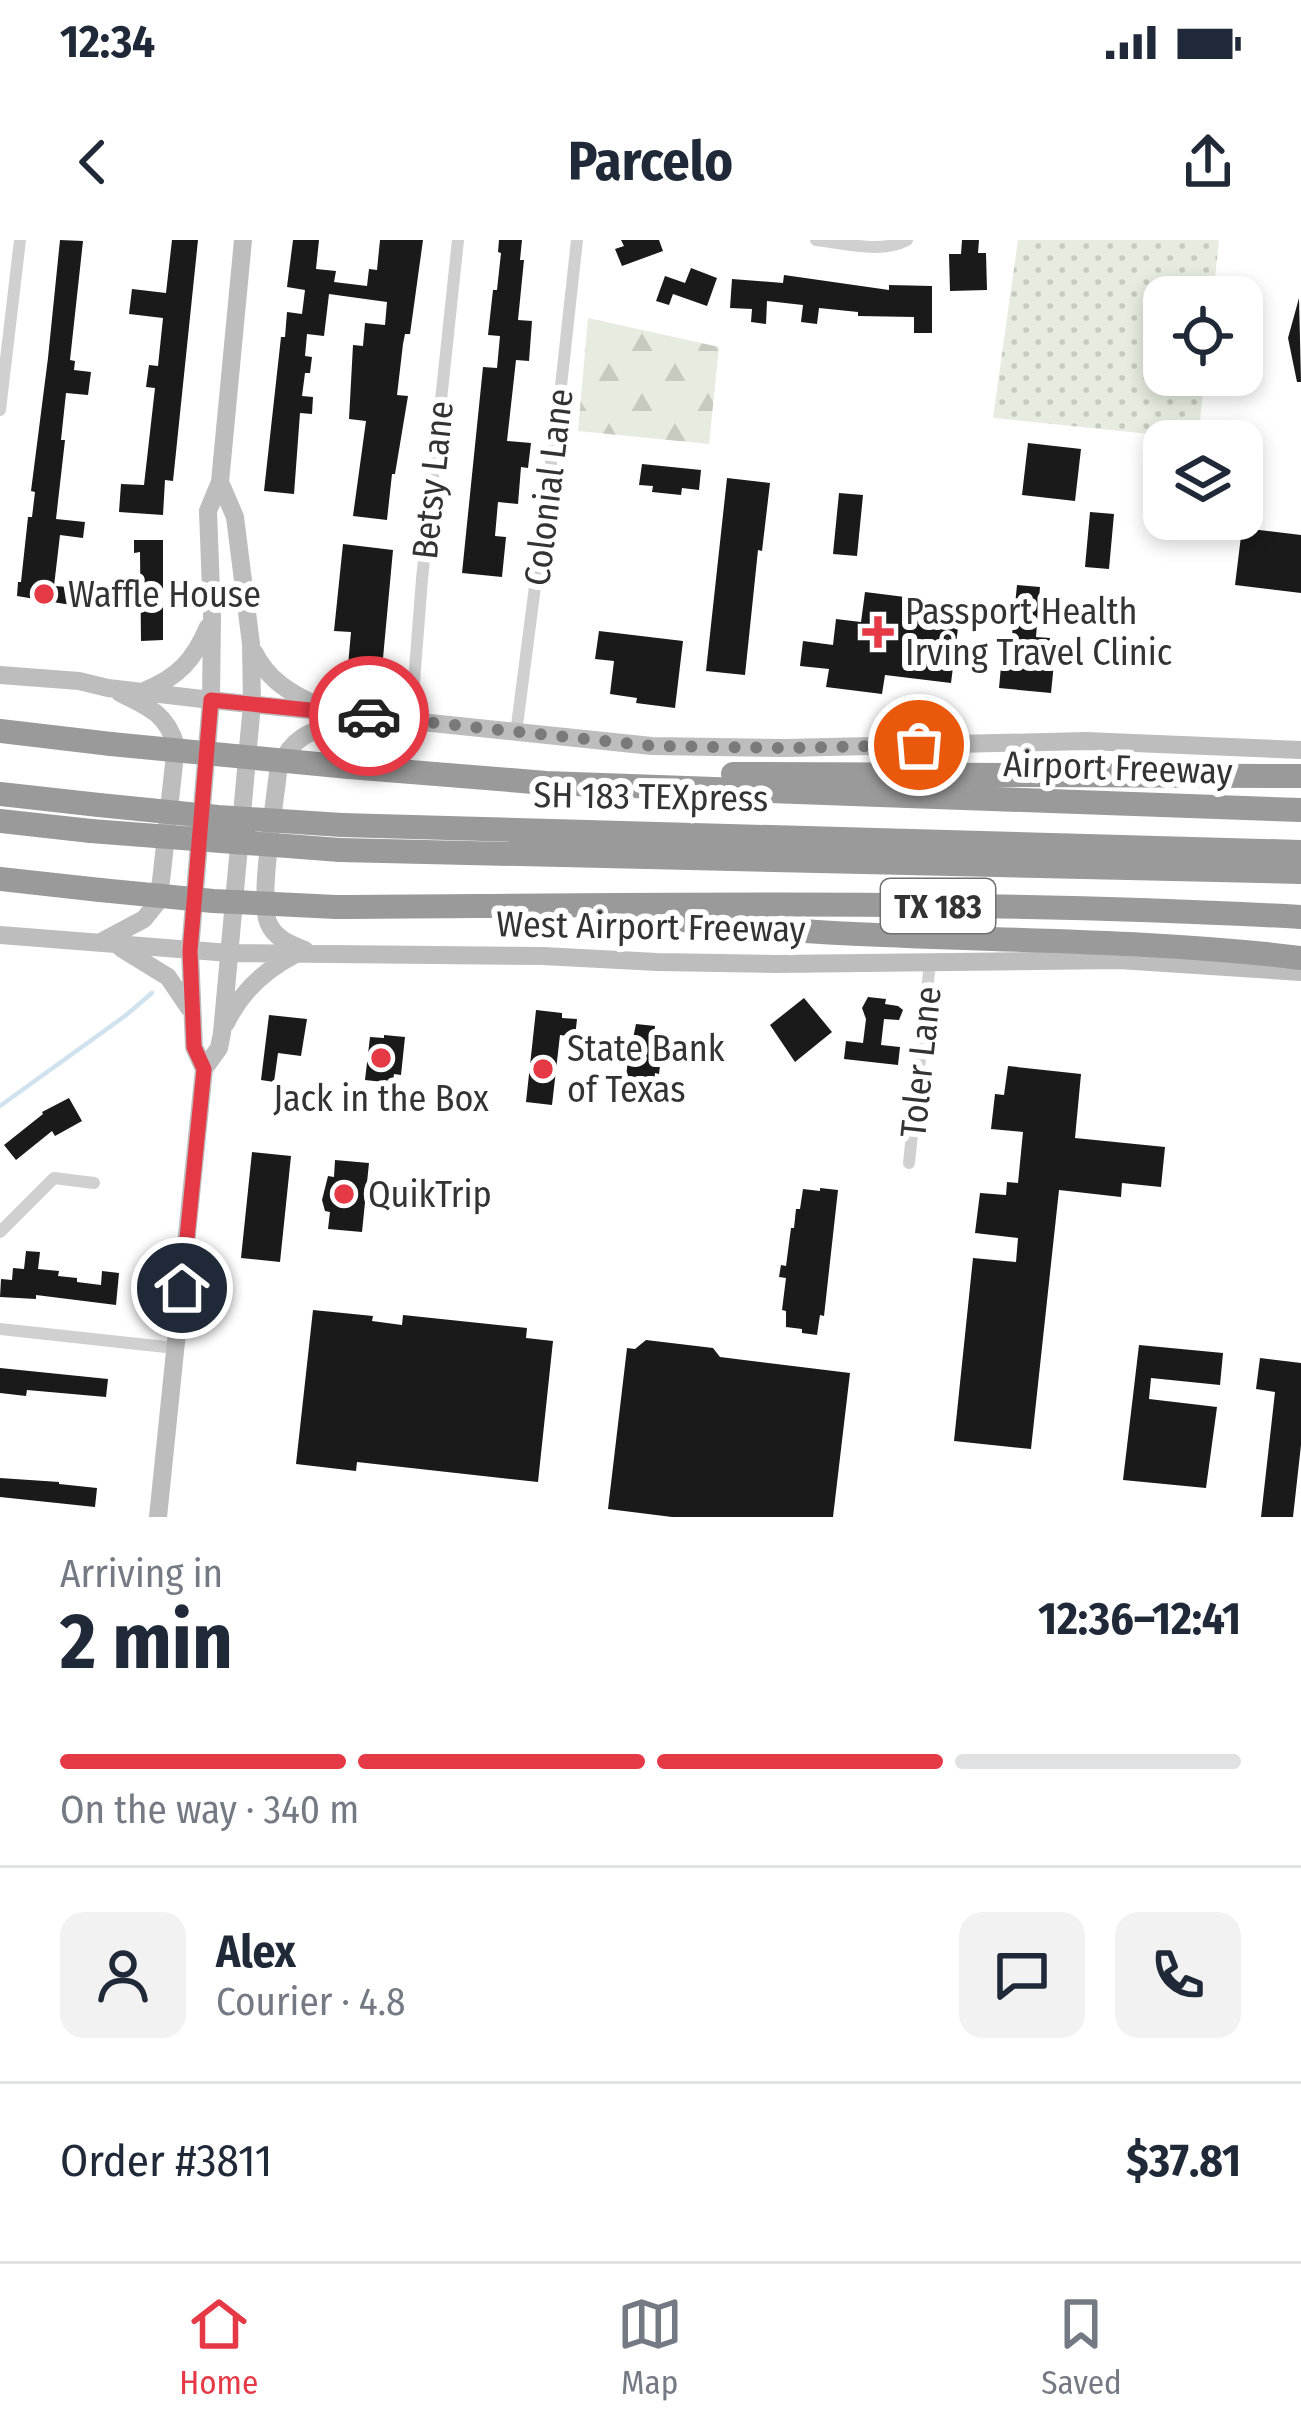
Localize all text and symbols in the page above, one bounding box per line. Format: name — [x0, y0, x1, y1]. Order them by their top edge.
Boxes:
text: 12:34 — [60, 15, 155, 69]
icon: back — [60, 129, 126, 195]
icon: share — [1175, 129, 1241, 195]
text: Parcelo — [568, 130, 733, 194]
map controls — [1143, 276, 1263, 540]
button: locate — [1143, 276, 1263, 396]
street label: Colonial Lane — [515, 386, 583, 588]
street label: Betsy Lane — [403, 399, 463, 561]
button: layers — [1143, 420, 1263, 540]
place label: Waffle House — [68, 573, 261, 617]
marker: Waffle House — [31, 581, 57, 607]
place label: Passport Health Irving Travel Clinic — [905, 590, 1172, 675]
marker: Passport Health Irving Travel Clinic — [862, 616, 894, 648]
courier — [309, 656, 429, 776]
icon: car — [336, 683, 402, 749]
pin — [868, 694, 970, 796]
icon: bag — [886, 712, 952, 778]
street label: Airport Freeway — [1003, 742, 1233, 794]
street label: SH 183 TEXpress — [533, 773, 769, 821]
road number: TX 183 — [881, 879, 995, 933]
street label: West Airport Freeway — [496, 902, 806, 952]
street label: Toler Lane — [891, 984, 951, 1140]
place label: State Bank of Texas — [567, 1027, 725, 1112]
marker: Jack in the Box — [368, 1045, 394, 1071]
marker: State Bank of Texas — [530, 1056, 556, 1082]
place label: Jack in the Box — [273, 1077, 489, 1121]
place label: QuikTrip — [368, 1173, 492, 1217]
marker: QuikTrip — [331, 1181, 357, 1207]
pin — [131, 1237, 233, 1339]
icon: home — [149, 1255, 215, 1321]
text: Arriving in — [60, 1551, 223, 1597]
text: 12:36–12:41 — [1038, 1592, 1241, 1646]
text: 2 min — [60, 1595, 233, 1689]
text: On the way · 340 m — [60, 1787, 359, 1833]
button: person — [60, 1912, 186, 2038]
button: chat — [959, 1912, 1085, 2038]
button: phone — [1115, 1912, 1241, 2038]
text: Alex — [216, 1925, 296, 1979]
text: Courier · 4.8 — [216, 1979, 406, 2025]
text: Order #3811 — [60, 2134, 272, 2188]
text: $37.81 — [1126, 2134, 1241, 2188]
tab: Home — [179, 2291, 258, 2403]
tab: Map — [617, 2291, 683, 2403]
tab: Saved — [1041, 2291, 1122, 2403]

